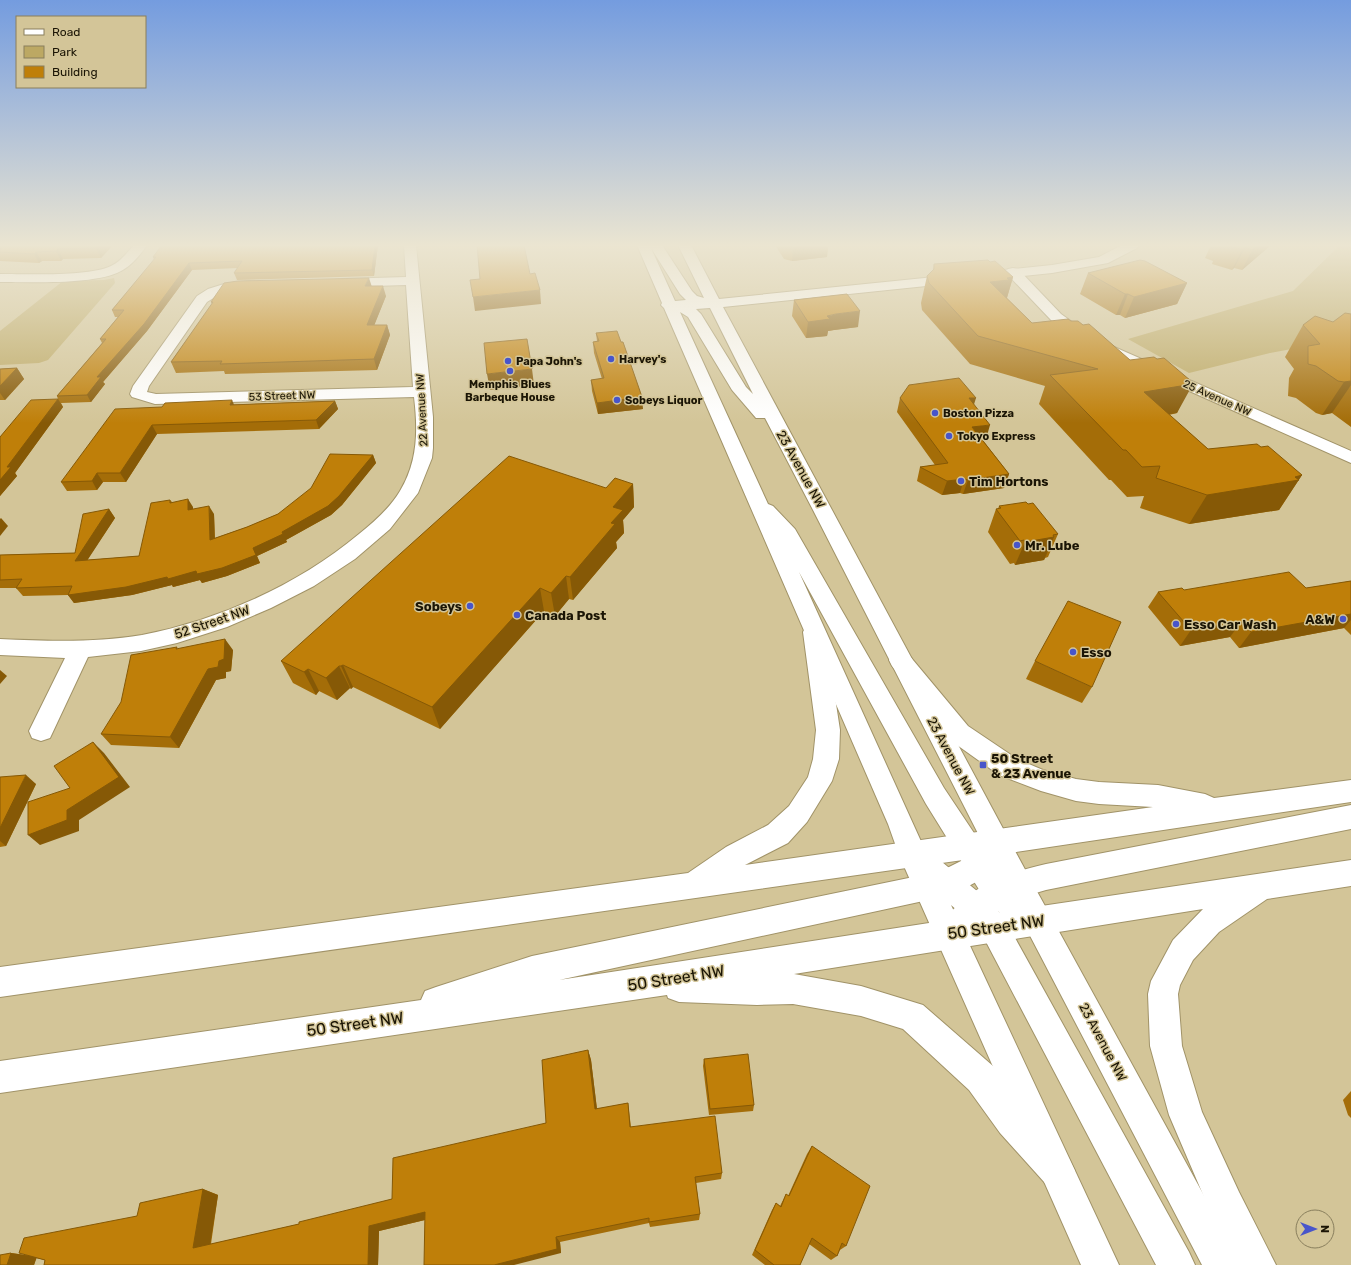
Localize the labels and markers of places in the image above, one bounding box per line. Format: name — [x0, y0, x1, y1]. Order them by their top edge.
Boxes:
place label: Harvey's — [619, 353, 666, 366]
marker: Harvey's — [606, 354, 616, 364]
place label: Papa John's — [516, 355, 582, 368]
marker: Papa John's — [503, 356, 513, 366]
marker: Memphis Blues Barbeque House — [505, 366, 515, 376]
place label: Memphis Blues Barbeque House — [465, 378, 556, 404]
place label: Sobeys Liquor — [625, 394, 702, 407]
marker: Sobeys Liquor — [612, 395, 622, 405]
place label: Boston Pizza — [943, 407, 1014, 420]
marker: Boston Pizza — [930, 408, 940, 418]
place label: Tokyo Express — [957, 430, 1036, 443]
marker: Tokyo Express — [944, 431, 954, 441]
place label: Tim Hortons — [969, 474, 1049, 489]
marker: Tim Hortons — [956, 476, 966, 486]
place label: Mr. Lube — [1025, 538, 1080, 553]
marker: Mr. Lube — [1012, 540, 1022, 550]
place label: Sobeys — [415, 599, 462, 614]
marker: Sobeys — [465, 601, 475, 611]
place label: Canada Post — [525, 608, 606, 623]
marker: Canada Post — [512, 610, 522, 620]
place label: A&W — [1305, 612, 1335, 627]
marker: A&W — [1338, 614, 1348, 624]
place label: Esso Car Wash — [1184, 617, 1276, 632]
marker: Esso Car Wash — [1171, 619, 1181, 629]
place label: Esso — [1081, 645, 1112, 660]
marker: Esso — [1068, 647, 1078, 657]
place label: 50 Street & 23 Avenue — [991, 751, 1072, 781]
marker: 50 Street & 23 Avenue — [978, 760, 988, 770]

